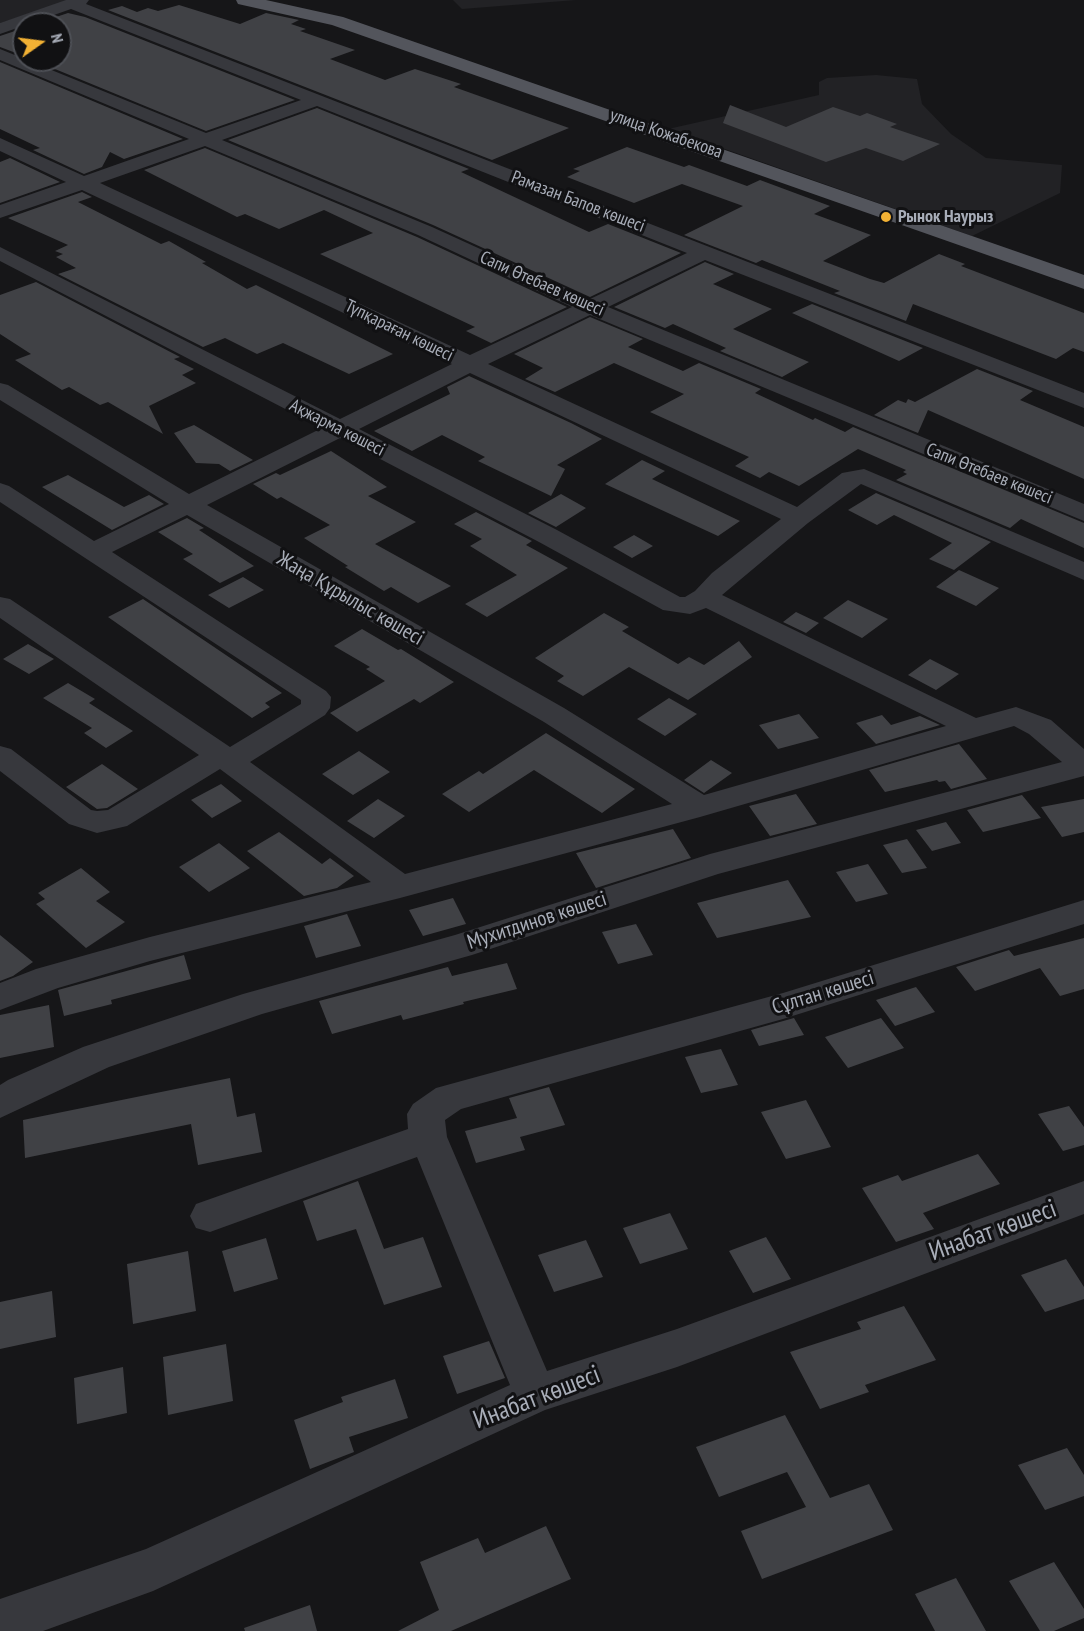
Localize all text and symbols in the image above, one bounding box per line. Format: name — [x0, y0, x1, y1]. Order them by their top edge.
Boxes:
north arrow — [12, 12, 72, 72]
text: N — [47, 32, 68, 45]
street label: улица Кожабекова — [607, 105, 725, 163]
street label: Рамазан Бапов көшесі — [508, 167, 648, 237]
place label: Рынок Наурыз — [898, 206, 993, 228]
marker: Рынок Наурыз — [879, 210, 893, 224]
street label: Сапи Өтебаев көшесі — [476, 247, 608, 321]
street label: Түпқараған көшесі — [341, 295, 457, 367]
street label: Ақжарма көшесі — [286, 395, 388, 461]
street label: Сапи Өтебаев көшесі — [923, 439, 1055, 509]
street label: Жаңа Құрылыс көшесі — [272, 547, 428, 651]
street label: Мухитдинов көшесі — [464, 887, 610, 955]
street label: Сұлтан көшесі — [769, 966, 877, 1020]
street label: Инабат көшесі — [925, 1194, 1061, 1268]
street label: Инабат көшесі — [469, 1360, 605, 1436]

